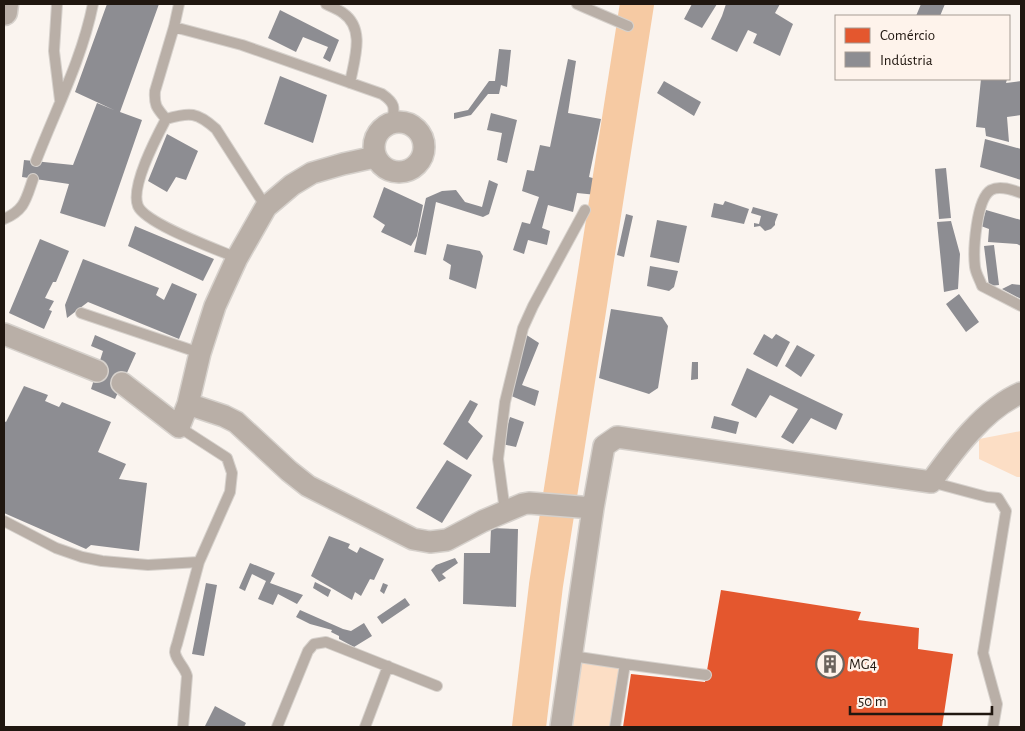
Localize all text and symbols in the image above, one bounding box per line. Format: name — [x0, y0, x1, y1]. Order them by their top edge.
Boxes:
legend — [835, 15, 1010, 80]
text: Comércio — [880, 28, 935, 43]
text: Indústria — [880, 53, 933, 68]
building icon: MG4 — [815, 649, 845, 679]
place label: MG4 — [849, 657, 877, 672]
scale bar — [850, 684, 992, 716]
text: 50 m — [858, 694, 887, 709]

